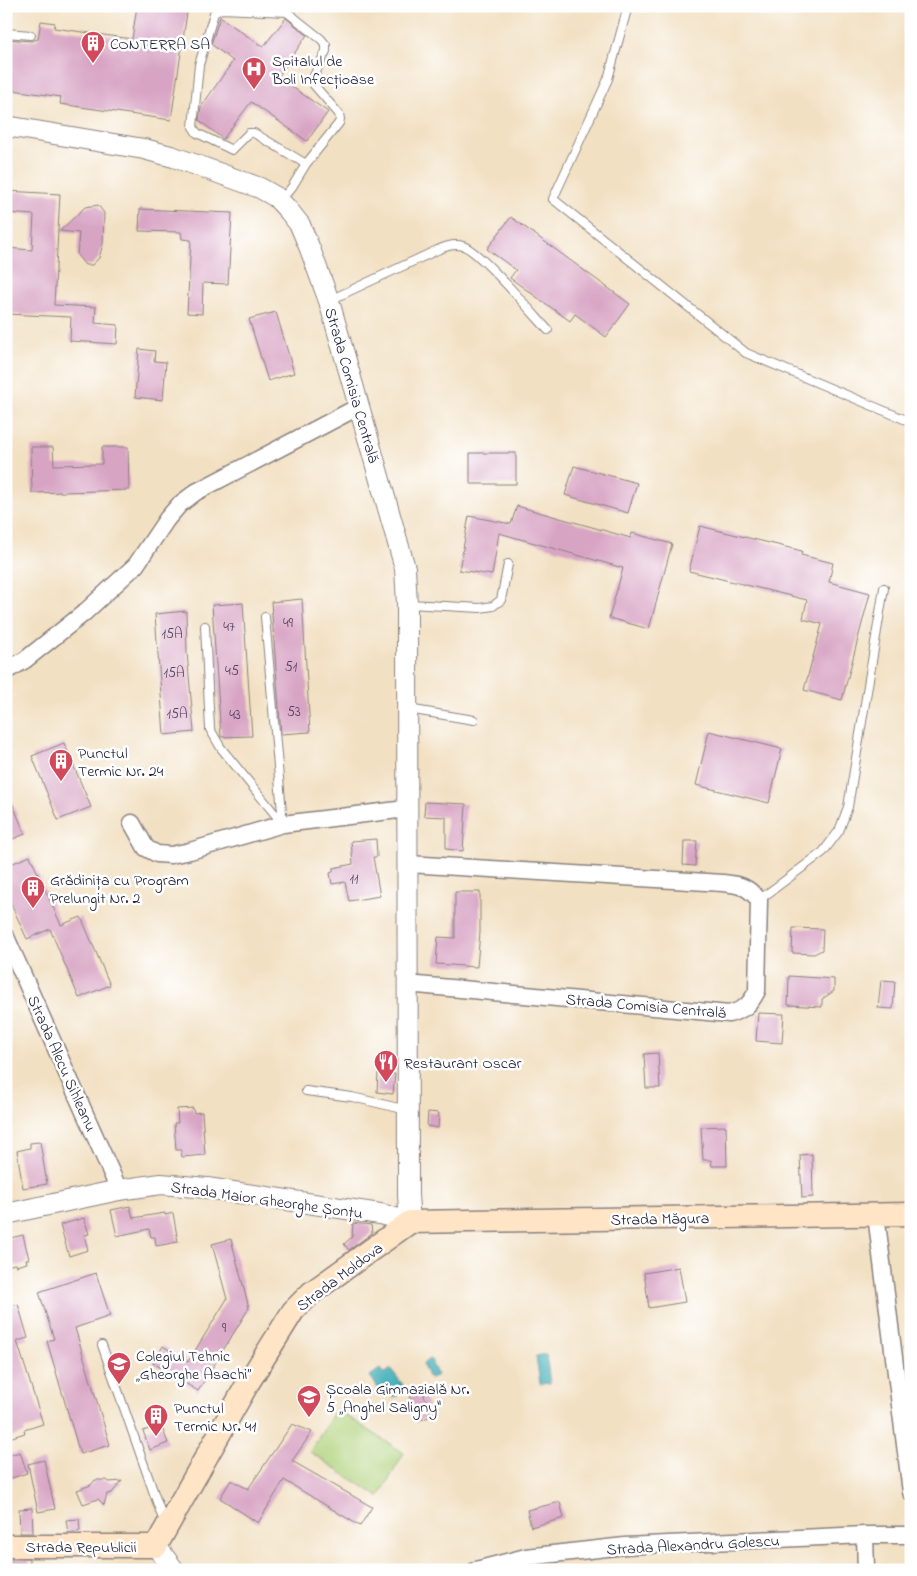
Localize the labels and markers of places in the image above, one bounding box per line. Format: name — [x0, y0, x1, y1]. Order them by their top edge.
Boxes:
building icon: CONTERRA SA — [80, 30, 106, 64]
place label: CONTERRA SA — [110, 33, 210, 57]
place label: Spitalul de Boli Infecțioase — [271, 50, 375, 92]
hospital icon: Spitalul de Boli Infecțioase — [241, 56, 267, 90]
place label: Punctul Termic Nr. 24 — [78, 742, 164, 784]
building icon: Punctul Termic Nr. 24 — [48, 748, 74, 782]
place label: Grădinița cu Program Prelungit Nr. 2 — [50, 869, 189, 911]
building icon: Grădinița cu Program Prelungit Nr. 2 — [20, 875, 46, 909]
restaurant icon: Restaurant Oscar — [373, 1049, 399, 1083]
place label: Restaurant Oscar — [404, 1052, 522, 1076]
place label: Colegiul Tehnic „Gheorghe Asachi” — [136, 1345, 251, 1387]
school or university icon: Colegiul Tehnic „Gheorghe Asachi” — [106, 1351, 132, 1385]
place label: Școala Gimnazială Nr. 5 „Anghel Saligny" — [326, 1378, 470, 1420]
school or university icon: Școala Gimnazială Nr. 5 „Anghel Saligny" — [296, 1384, 322, 1418]
place label: Punctul Termic Nr. 41 — [174, 1397, 256, 1439]
building icon: Punctul Termic Nr. 41 — [143, 1403, 169, 1437]

